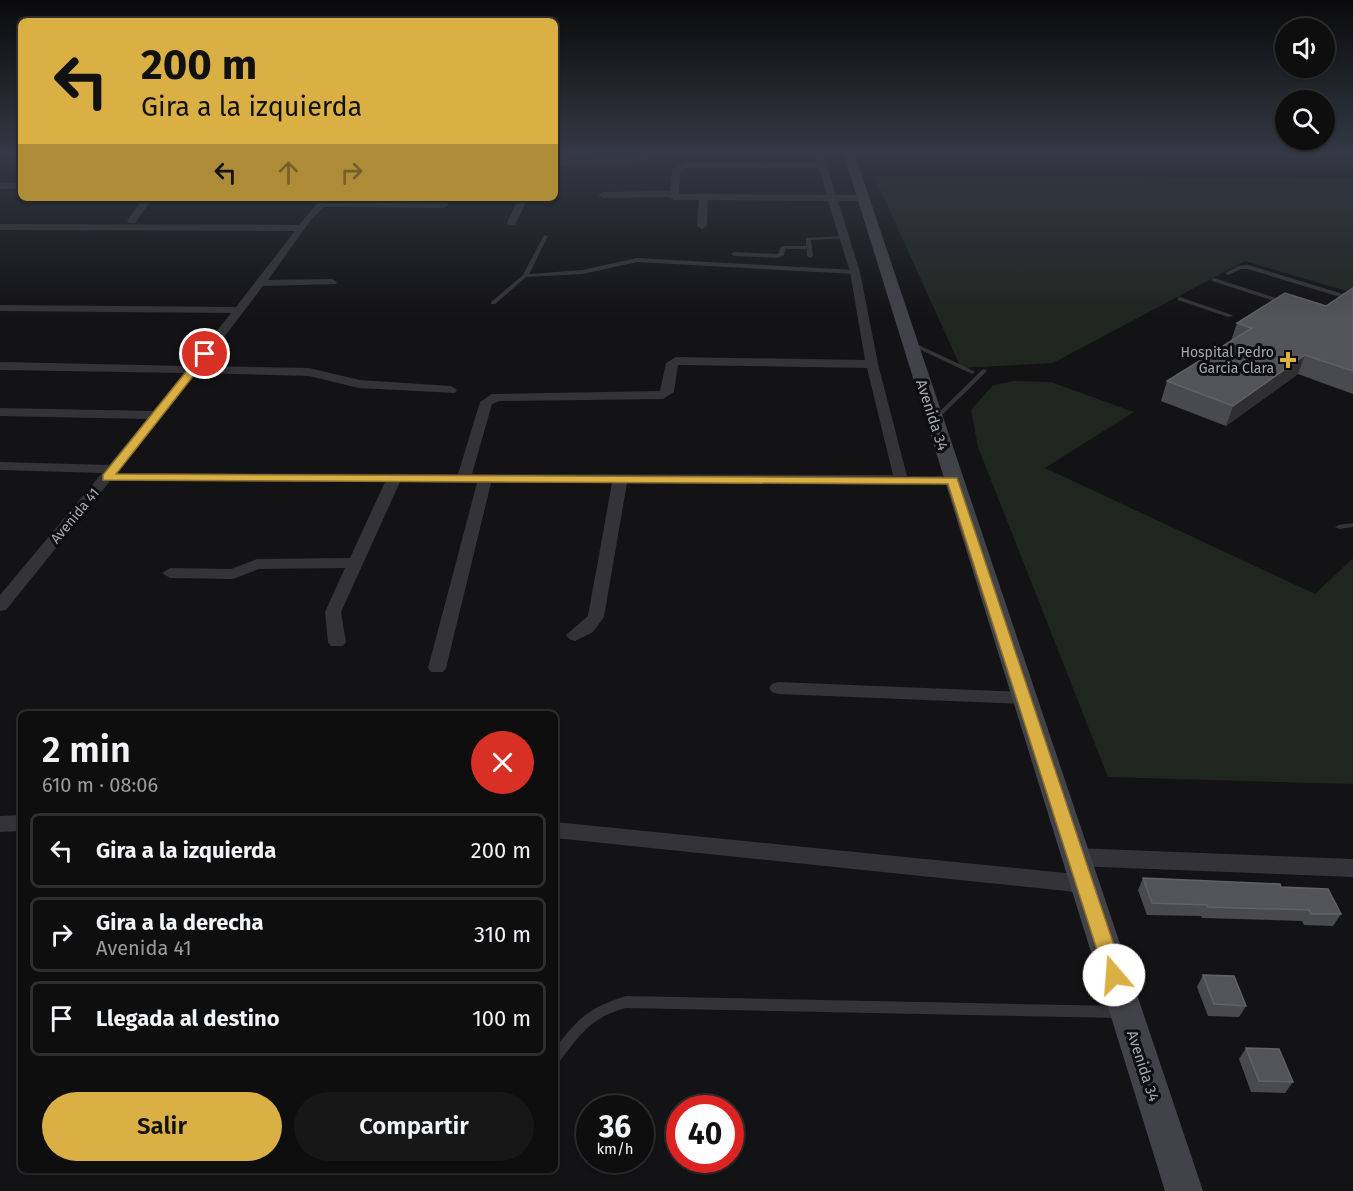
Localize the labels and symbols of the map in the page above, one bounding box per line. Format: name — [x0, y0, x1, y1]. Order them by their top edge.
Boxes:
pin — [179, 328, 230, 379]
place label: Hospital Pedro Garcia Clara — [1180, 344, 1274, 377]
marker: Hospital Pedro Garcia Clara — [1279, 351, 1297, 369]
street label: Avenida 34 — [912, 377, 952, 453]
street label: Avenida 41 — [47, 485, 103, 547]
position arrow — [1082, 943, 1146, 1007]
street label: Avenida 34 — [1123, 1028, 1163, 1104]
speed limit sign: 40 — [666, 1095, 744, 1173]

